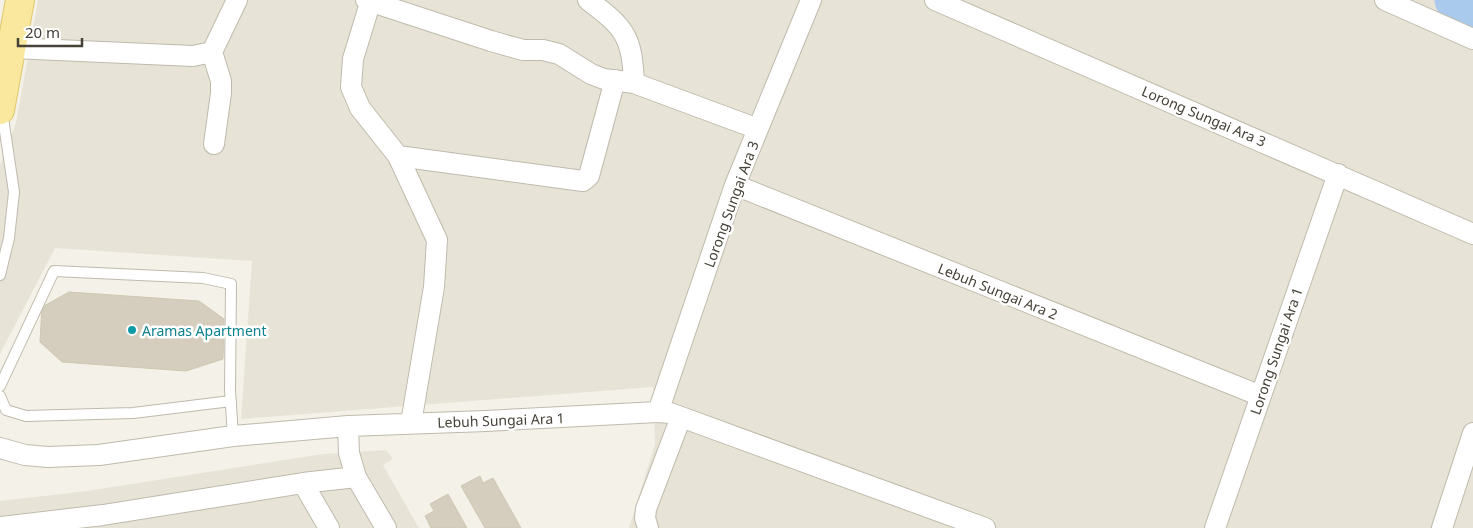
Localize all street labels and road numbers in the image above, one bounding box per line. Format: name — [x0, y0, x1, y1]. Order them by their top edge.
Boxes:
street label: Lorong Sungai Ara 3 — [1139, 81, 1269, 151]
street label: Lorong Sungai Ara 3 — [699, 138, 763, 270]
street label: Lebuh Sungai Ara 2 — [935, 258, 1061, 324]
street label: Lorong Sungai Ara 1 — [1245, 285, 1307, 417]
street label: Lebuh Sungai Ara 1 — [437, 408, 565, 432]

